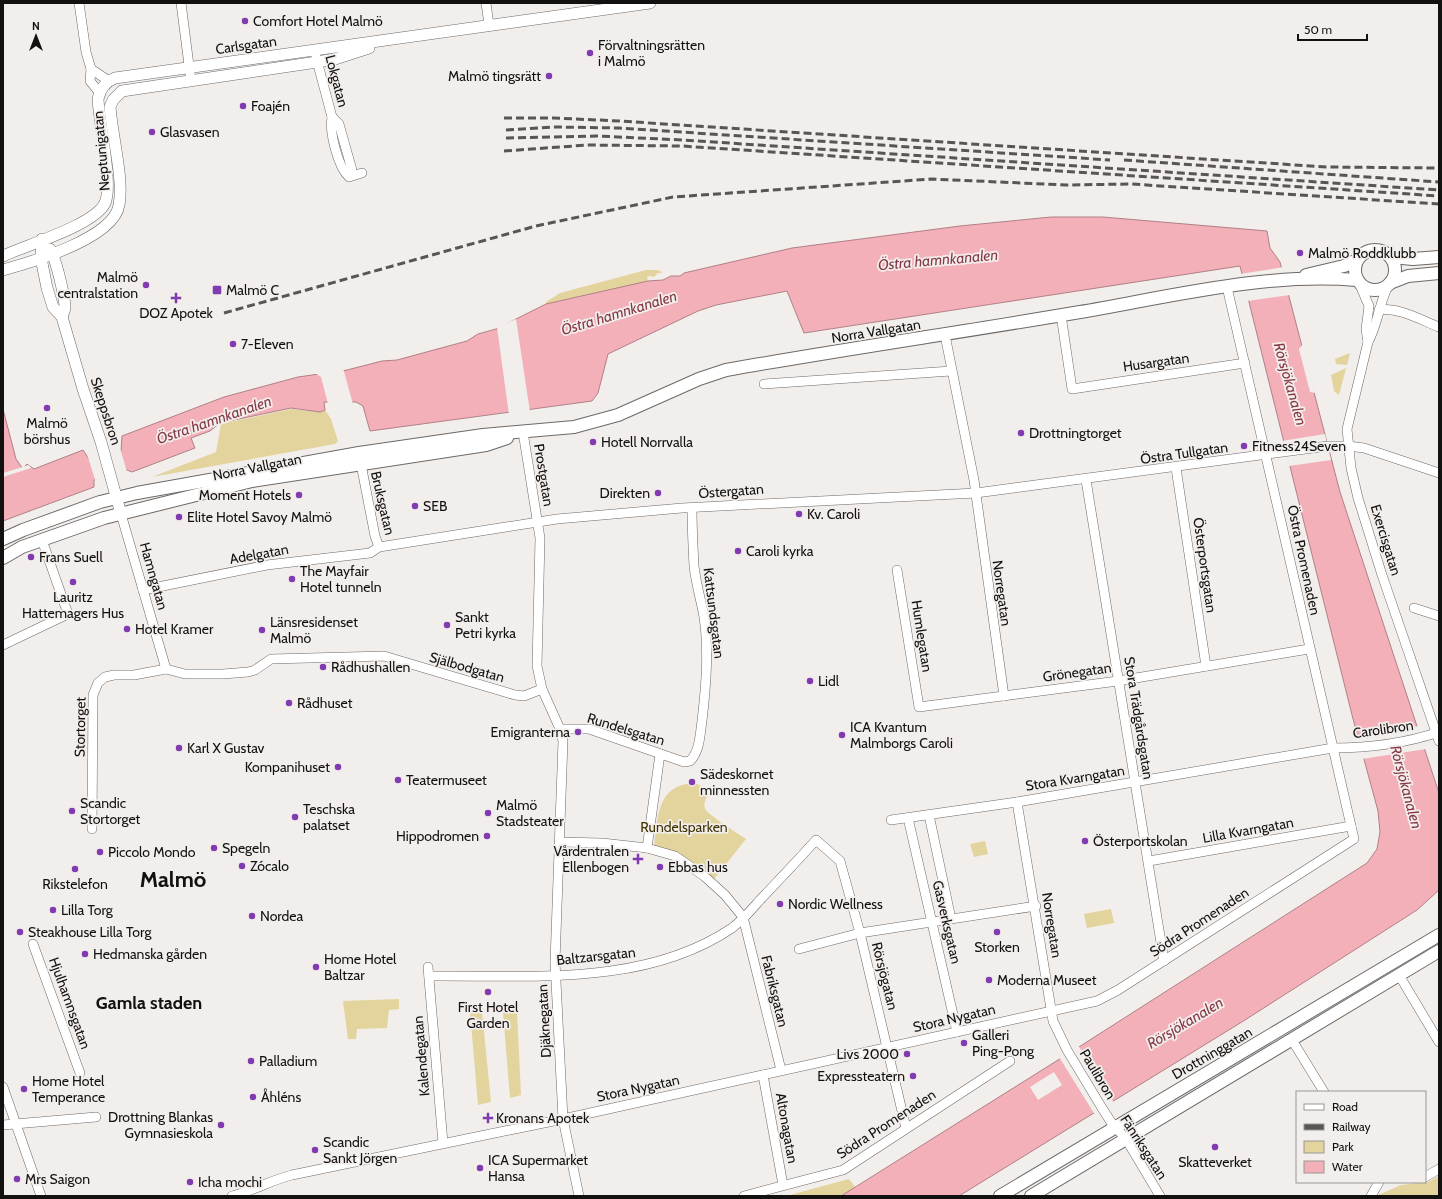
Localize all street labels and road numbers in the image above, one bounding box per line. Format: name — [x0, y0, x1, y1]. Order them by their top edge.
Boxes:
street label: Carlsgatan — [214, 32, 278, 58]
street label: Lokgatan — [321, 53, 353, 109]
street label: Neptunigatan — [89, 110, 113, 192]
street label: Norra Vallgatan — [830, 315, 922, 347]
street label: Husargatan — [1122, 348, 1190, 376]
street label: Skeppsbron — [87, 375, 125, 447]
street label: Östra Tullgatan — [1139, 438, 1229, 468]
street label: Prostgatan — [530, 442, 558, 508]
street label: Norra Vallgatan — [211, 450, 303, 484]
street label: Bruksgatan — [367, 469, 399, 537]
street label: Östergatan — [698, 480, 764, 502]
street label: Exercisgatan — [1367, 502, 1405, 578]
street label: Östra Promenaden — [1284, 503, 1324, 617]
street label: Österportsgatan — [1189, 516, 1221, 614]
street label: Hamngatan — [136, 540, 172, 612]
street label: Adelgatan — [228, 540, 290, 568]
street label: Norregatan — [988, 559, 1016, 627]
street label: Kattsundsgatan — [700, 567, 729, 660]
street label: Humlegatan — [907, 599, 937, 673]
street label: Själbodgatan — [427, 648, 507, 686]
street label: Stora Trädgårdsgatan — [1120, 655, 1158, 781]
street label: Grönegatan — [1042, 658, 1113, 686]
street label: Stortorget — [70, 696, 90, 757]
street label: Rundelsgatan — [585, 709, 667, 749]
street label: Carolibron — [1351, 716, 1415, 742]
street label: Stora Kvarngatan — [1024, 761, 1126, 795]
street label: Lilla Kvarngatan — [1201, 813, 1295, 847]
street label: Gasverksgatan — [929, 878, 965, 966]
street label: Södra Promenaden — [1146, 883, 1252, 961]
street label: Norregatan — [1038, 891, 1066, 959]
street label: Rörsjögatan — [868, 940, 902, 1012]
street label: Baltzarsgatan — [556, 943, 637, 969]
street label: Fabriksgatan — [757, 953, 793, 1029]
street label: Hjulhamnsgatan — [45, 955, 95, 1052]
street label: Djäknegatan — [533, 983, 555, 1058]
street label: Stora Nygatan — [911, 1000, 997, 1036]
street label: Kalendegatan — [409, 1015, 433, 1097]
street label: Drottninggatan — [1169, 1023, 1256, 1083]
street label: Paulibron — [1076, 1045, 1120, 1103]
street label: Stora Nygatan — [595, 1070, 681, 1106]
street label: Södra Promenaden — [833, 1085, 939, 1163]
street label: Altonagatan — [772, 1091, 802, 1165]
street label: Fänriksgatan — [1116, 1111, 1172, 1183]

